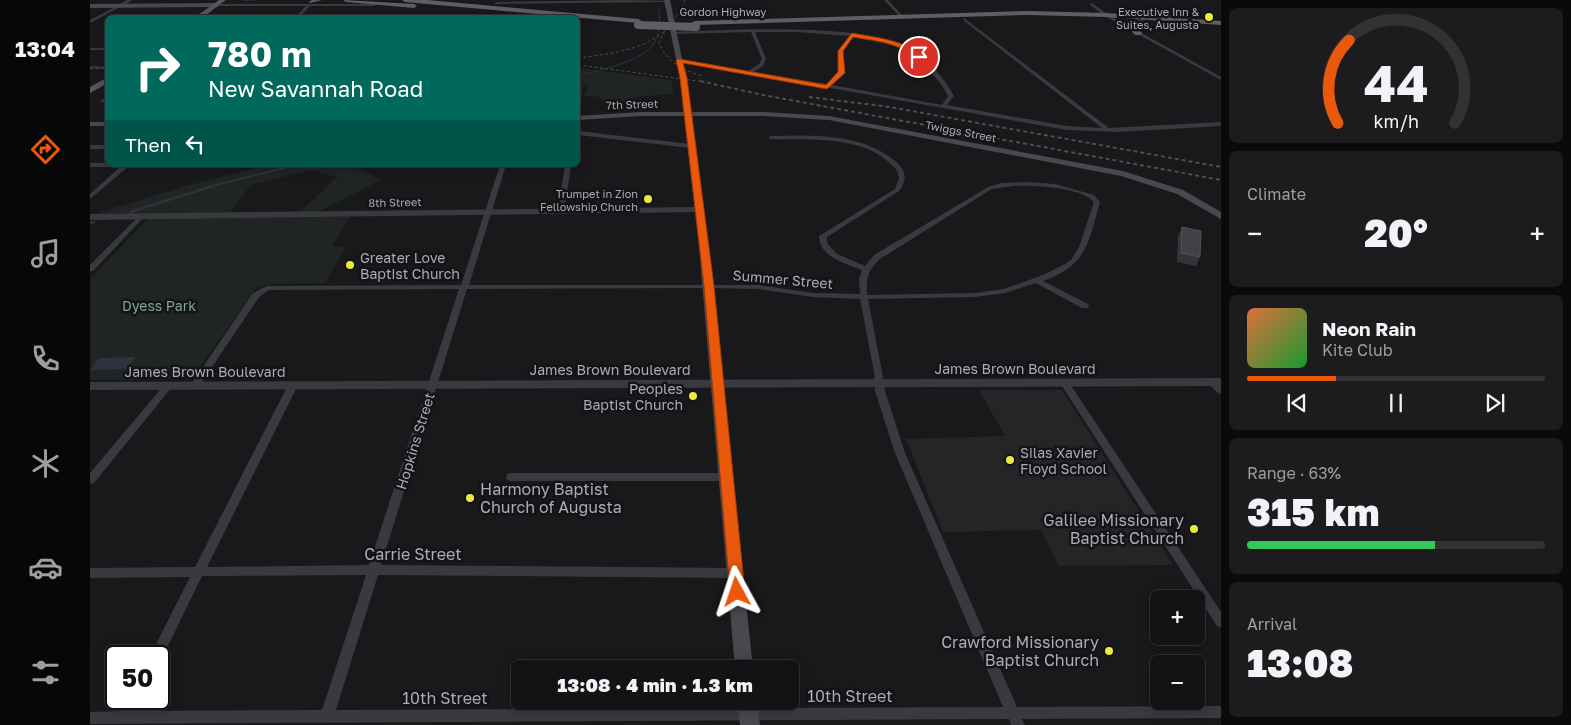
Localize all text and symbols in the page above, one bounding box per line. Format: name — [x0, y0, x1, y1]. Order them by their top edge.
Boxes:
street label: Gordon Highway — [680, 5, 767, 18]
place label: Executive Inn & Suites, Augusta — [1116, 5, 1200, 31]
marker: Executive Inn & Suites, Augusta — [1203, 11, 1215, 23]
text: 780 m — [208, 33, 312, 75]
text: 13:04 — [15, 35, 75, 62]
icon: right — [125, 35, 190, 100]
pin — [898, 36, 940, 78]
icon: arrive — [905, 43, 933, 71]
text: 44 — [1363, 51, 1429, 113]
text: New Savannah Road — [208, 75, 423, 102]
street label: 7th Street — [606, 97, 658, 111]
text: km/h — [1373, 110, 1419, 132]
street label: Twiggs Street — [924, 118, 998, 144]
icon: left — [181, 130, 209, 158]
icon: directions — [28, 132, 63, 167]
text: Then — [125, 133, 171, 156]
text: Climate — [1247, 184, 1306, 204]
place label: Trumpet in Zion Fellowship Church — [540, 187, 638, 213]
marker: Trumpet in Zion Fellowship Church — [642, 193, 654, 205]
street label: 8th Street — [368, 195, 422, 209]
text: 20° — [1364, 210, 1428, 255]
text: − — [1247, 217, 1262, 250]
text: + — [1530, 217, 1545, 250]
icon: music — [28, 236, 63, 271]
place label: Greater Love Baptist Church — [360, 249, 460, 282]
marker: Greater Love Baptist Church — [344, 259, 356, 271]
street label: Summer Street — [732, 266, 834, 292]
park label: Dyess Park — [122, 297, 196, 314]
text: Neon Rain — [1322, 317, 1416, 340]
text: Kite Club — [1322, 340, 1393, 360]
icon: phone — [28, 341, 63, 376]
street label: James Brown Boulevard — [934, 360, 1096, 377]
street label: James Brown Boulevard — [529, 361, 691, 378]
street label: James Brown Boulevard — [124, 363, 286, 380]
place label: Peoples Baptist Church — [583, 380, 683, 413]
icon: previous — [1283, 389, 1311, 417]
icon: pause — [1382, 389, 1410, 417]
icon: next — [1481, 389, 1509, 417]
marker: Peoples Baptist Church — [687, 390, 699, 402]
street label: Hopkins Street — [392, 391, 438, 491]
place label: Silas Xavier Floyd School — [1020, 444, 1107, 477]
icon: climate — [28, 446, 63, 481]
marker: Silas Xavier Floyd School — [1004, 454, 1016, 466]
text: Range · 63% — [1247, 463, 1341, 483]
place label: Harmony Baptist Church of Augusta — [480, 479, 622, 517]
text: 315 km — [1247, 489, 1379, 534]
marker: Harmony Baptist Church of Augusta — [464, 492, 476, 504]
place label: Galilee Missionary Baptist Church — [1043, 510, 1184, 548]
marker: Galilee Missionary Baptist Church — [1188, 523, 1200, 535]
street label: Carrie Street — [364, 544, 462, 564]
icon: car — [28, 550, 63, 585]
position arrow — [710, 565, 762, 617]
map controls — [1150, 590, 1205, 710]
button: + — [1150, 590, 1205, 645]
text: Arrival — [1247, 614, 1297, 634]
place label: Crawford Missionary Baptist Church — [941, 632, 1099, 670]
text: 13:08 — [1247, 640, 1354, 685]
speed limit sign: 50 — [105, 645, 170, 710]
marker: Crawford Missionary Baptist Church — [1103, 645, 1115, 657]
icon: filters — [28, 655, 63, 690]
button: − — [1150, 655, 1205, 710]
text: 13:08 · 4 min · 1.3 km — [557, 673, 753, 696]
street label: 10th Street — [807, 686, 893, 706]
street label: 10th Street — [402, 688, 488, 708]

